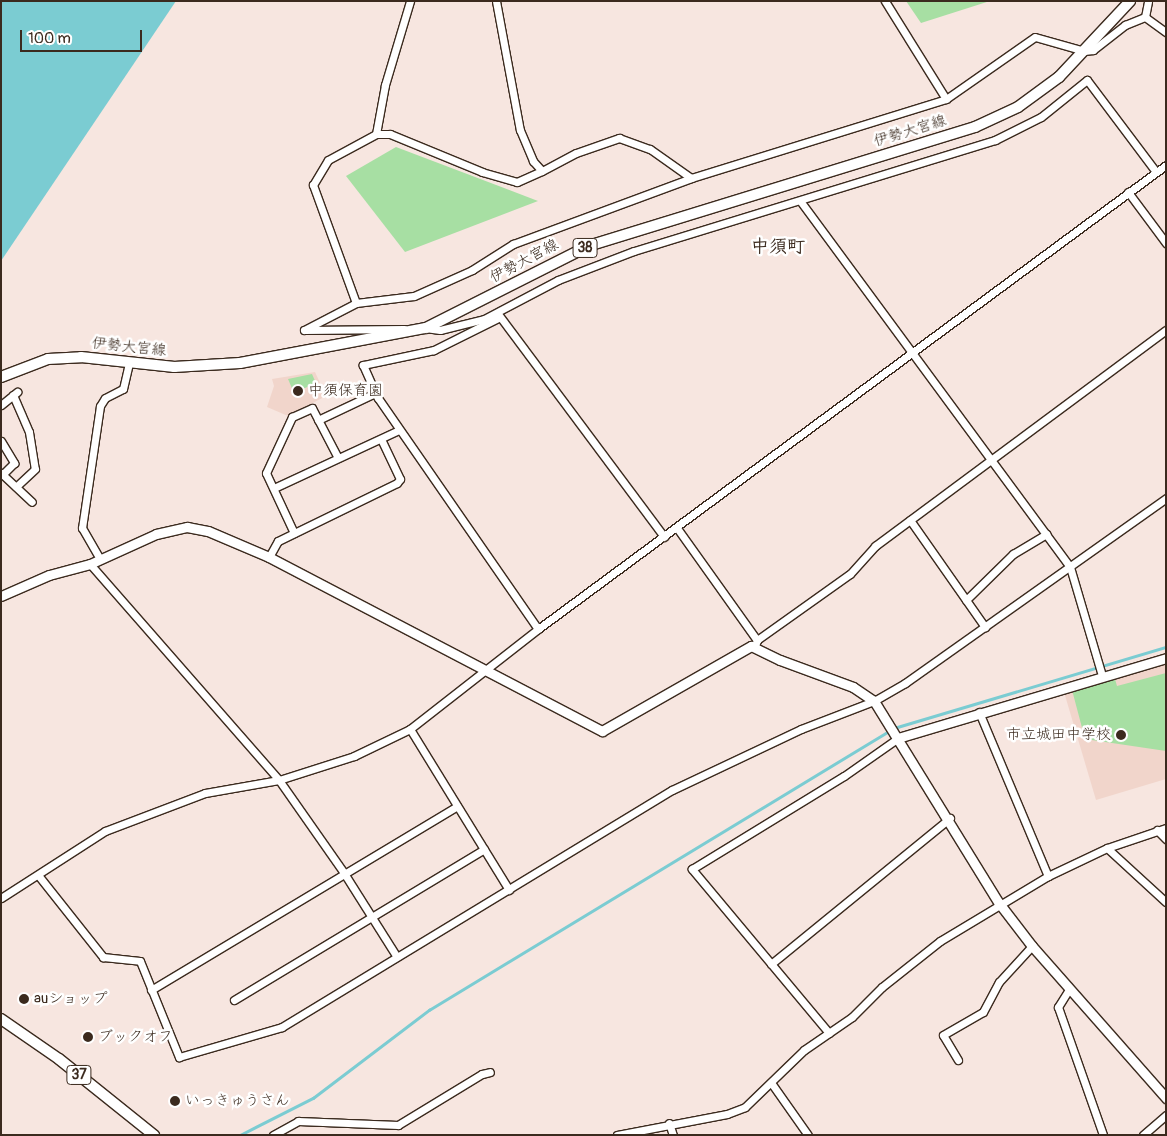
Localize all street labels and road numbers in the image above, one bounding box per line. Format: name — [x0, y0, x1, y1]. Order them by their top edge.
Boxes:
street label: 伊勢大宮線 — [872, 111, 948, 151]
street label: 伊勢大宮線 — [487, 235, 561, 287]
road number: 38 — [572, 237, 598, 260]
street label: 伊勢大宮線 — [91, 334, 167, 360]
road number: 37 — [65, 1064, 93, 1086]

